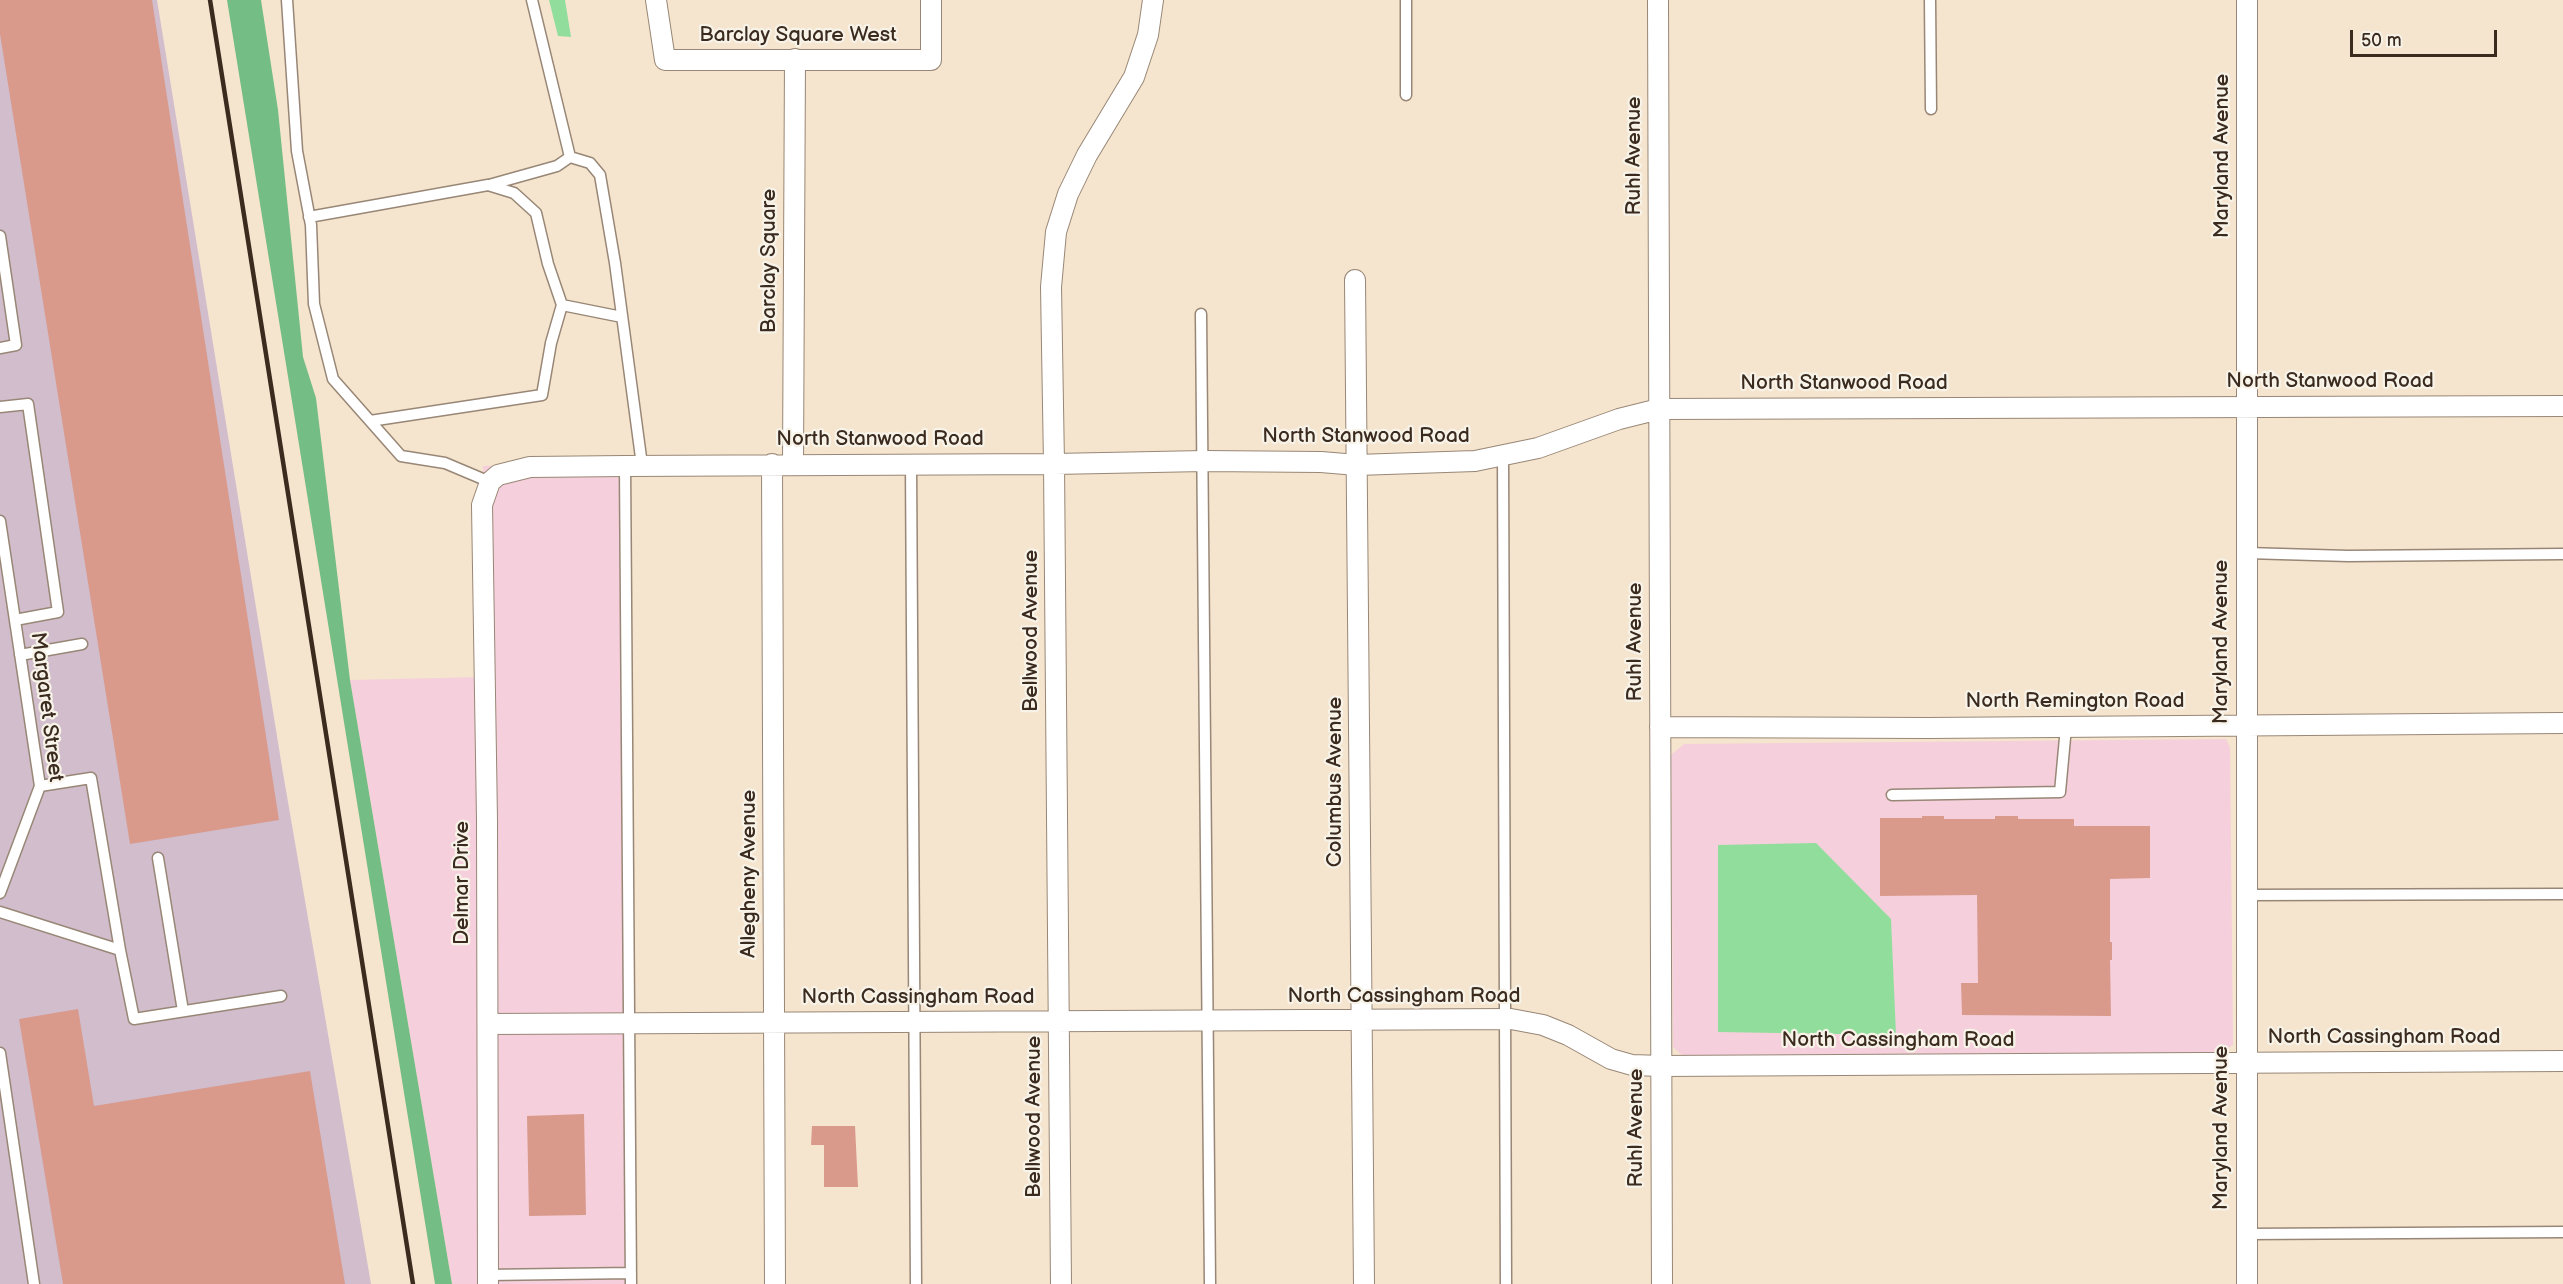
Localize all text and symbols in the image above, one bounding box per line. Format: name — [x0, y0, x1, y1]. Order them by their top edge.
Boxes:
scale bar — [2353, 18, 2500, 56]
street label: Barclay Square West — [699, 23, 897, 49]
text: 50 m — [2361, 30, 2402, 51]
street label: Maryland Avenue — [2210, 74, 2236, 238]
street label: Ruhl Avenue — [1622, 96, 1648, 216]
street label: Barclay Square — [757, 189, 783, 333]
street label: North Stanwood Road — [2226, 369, 2434, 395]
street label: North Stanwood Road — [1740, 371, 1948, 397]
street label: North Stanwood Road — [1262, 424, 1470, 450]
street label: North Stanwood Road — [776, 427, 984, 453]
street label: Bellwood Avenue — [1019, 550, 1045, 712]
street label: Maryland Avenue — [2209, 560, 2235, 724]
street label: Ruhl Avenue — [1623, 582, 1649, 702]
street label: Margaret Street — [24, 631, 68, 783]
street label: North Remington Road — [1966, 689, 2184, 715]
street label: Columbus Avenue — [1323, 697, 1349, 867]
street label: Allegheny Avenue — [737, 790, 763, 958]
street label: Delmar Drive — [450, 821, 476, 945]
street label: North Cassingham Road — [1287, 984, 1521, 1010]
street label: North Cassingham Road — [801, 985, 1035, 1011]
street label: North Cassingham Road — [2267, 1025, 2501, 1051]
street label: North Cassingham Road — [1781, 1028, 2015, 1054]
street label: Bellwood Avenue — [1022, 1036, 1048, 1198]
street label: Maryland Avenue — [2209, 1046, 2235, 1210]
street label: Ruhl Avenue — [1624, 1068, 1650, 1188]

